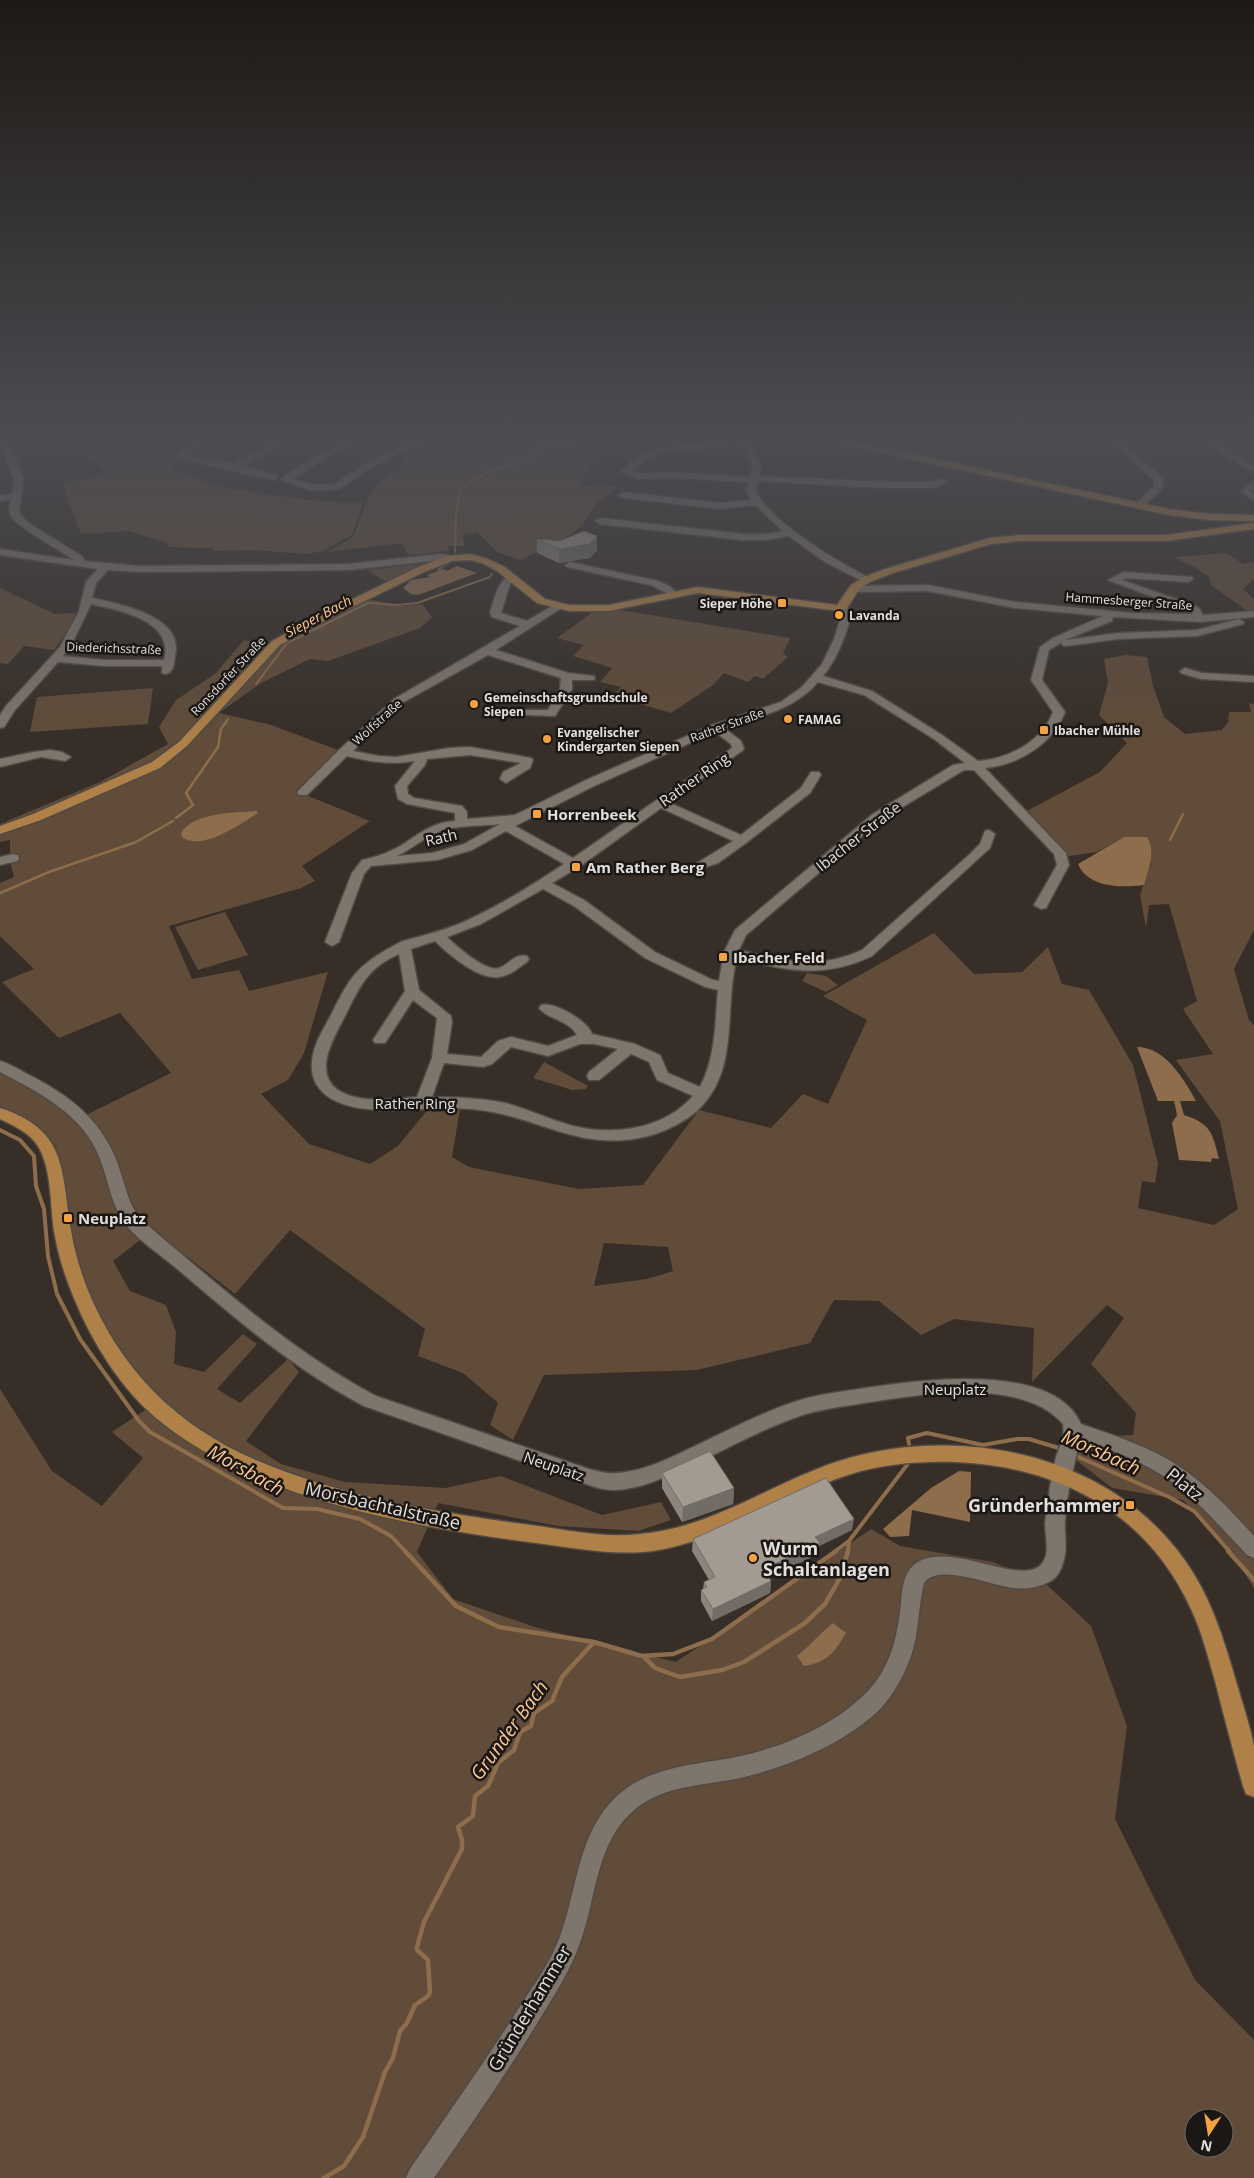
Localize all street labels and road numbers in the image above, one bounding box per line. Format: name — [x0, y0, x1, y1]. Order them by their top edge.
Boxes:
street label: Hammesberger Straße — [1065, 588, 1193, 614]
street label: Ronsdorfer Straße — [187, 632, 269, 719]
street label: Diederichsstraße — [66, 638, 162, 658]
street label: Wolfstraße — [349, 695, 406, 749]
street label: Rather Straße — [688, 704, 766, 746]
street label: Rather Ring — [655, 748, 733, 810]
street label: Ibacher Straße — [812, 797, 904, 875]
street label: Rath — [423, 824, 459, 850]
street label: Rather Ring — [375, 1093, 455, 1113]
street label: Neuplatz — [924, 1379, 986, 1399]
street label: Neuplatz — [521, 1446, 587, 1486]
street label: Platz — [1162, 1462, 1208, 1506]
street label: Morsbachtalstraße — [303, 1476, 463, 1534]
street label: Gründerhammer — [482, 1940, 576, 2075]

